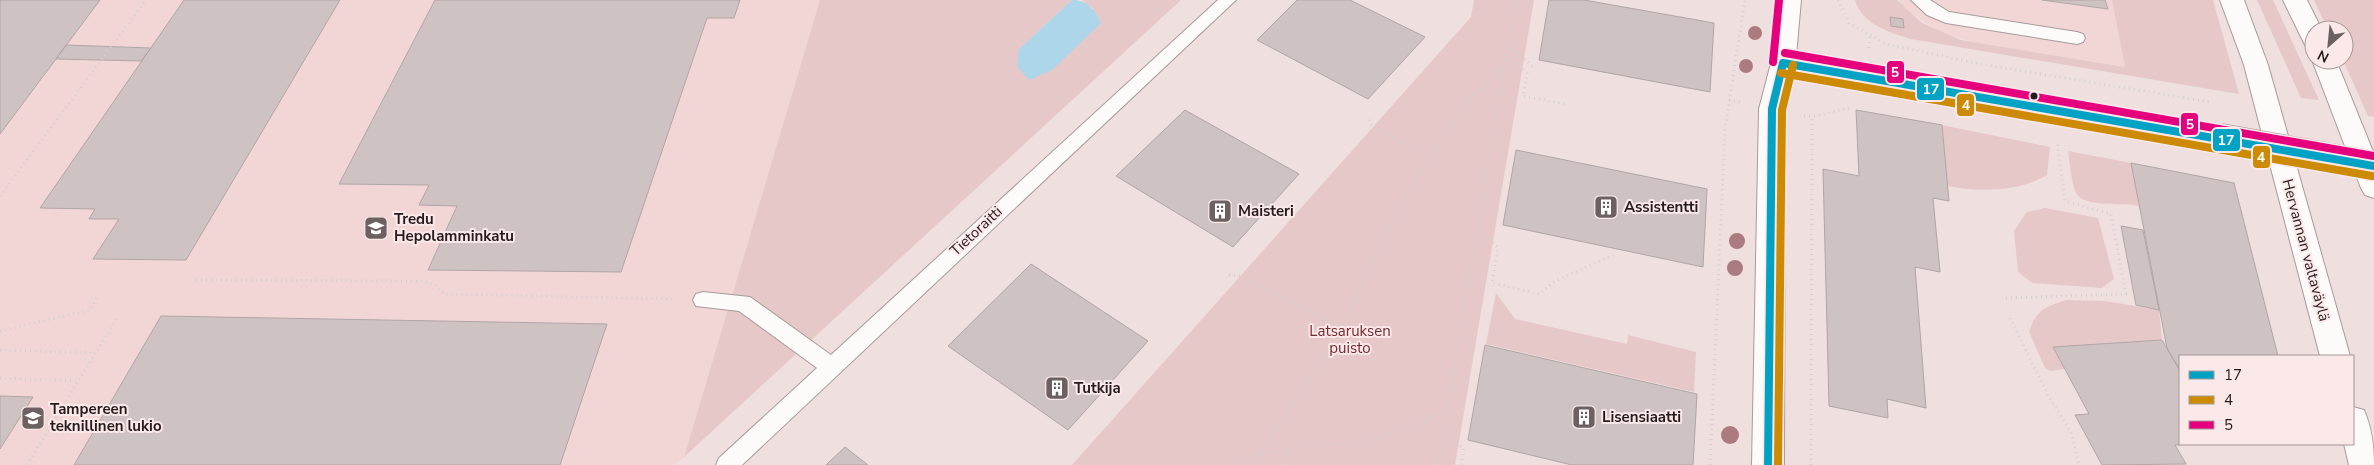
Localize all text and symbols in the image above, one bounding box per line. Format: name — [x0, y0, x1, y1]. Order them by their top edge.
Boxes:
north arrow — [2304, 20, 2354, 70]
text: N — [2314, 45, 2332, 67]
line badge: 5 — [1886, 60, 1905, 84]
text: 5 — [1891, 63, 1899, 82]
line badge: 17 — [1916, 77, 1945, 101]
text: 17 — [1923, 80, 1939, 99]
unlabelled marker — [2029, 91, 2039, 101]
line badge: 4 — [1956, 93, 1975, 117]
text: 4 — [1962, 96, 1971, 115]
line badge: 5 — [2180, 112, 2199, 136]
text: 5 — [2186, 115, 2194, 134]
line badge: 17 — [2212, 128, 2241, 152]
text: 17 — [2218, 131, 2234, 150]
line badge: 4 — [2252, 145, 2271, 169]
text: 4 — [2257, 148, 2266, 167]
street label: Hervannan valtaväylä — [2277, 177, 2335, 323]
building icon: Assistentti — [1593, 194, 1619, 220]
place label: Assistentti — [1624, 197, 1698, 217]
building icon: Maisteri — [1207, 198, 1233, 224]
place label: Maisteri — [1238, 201, 1294, 221]
street label: Tietoraitti — [946, 202, 1006, 260]
place label: Tredu Hepolamminkatu — [394, 209, 514, 246]
school or university icon: Tredu Hepolamminkatu — [363, 215, 389, 241]
park label: Latsaruksen puisto — [1309, 321, 1391, 358]
legend — [2179, 355, 2354, 445]
text: 17 — [2224, 365, 2242, 385]
building icon: Tutkija — [1044, 375, 1070, 401]
place label: Tutkija — [1074, 378, 1121, 398]
text: 4 — [2224, 390, 2233, 410]
place label: Tampereen teknillinen lukio — [50, 399, 162, 436]
building icon: Lisensiaatti — [1571, 404, 1597, 430]
school or university icon: Tampereen teknillinen lukio — [20, 405, 46, 431]
place label: Lisensiaatti — [1602, 407, 1681, 427]
text: 5 — [2224, 415, 2233, 435]

